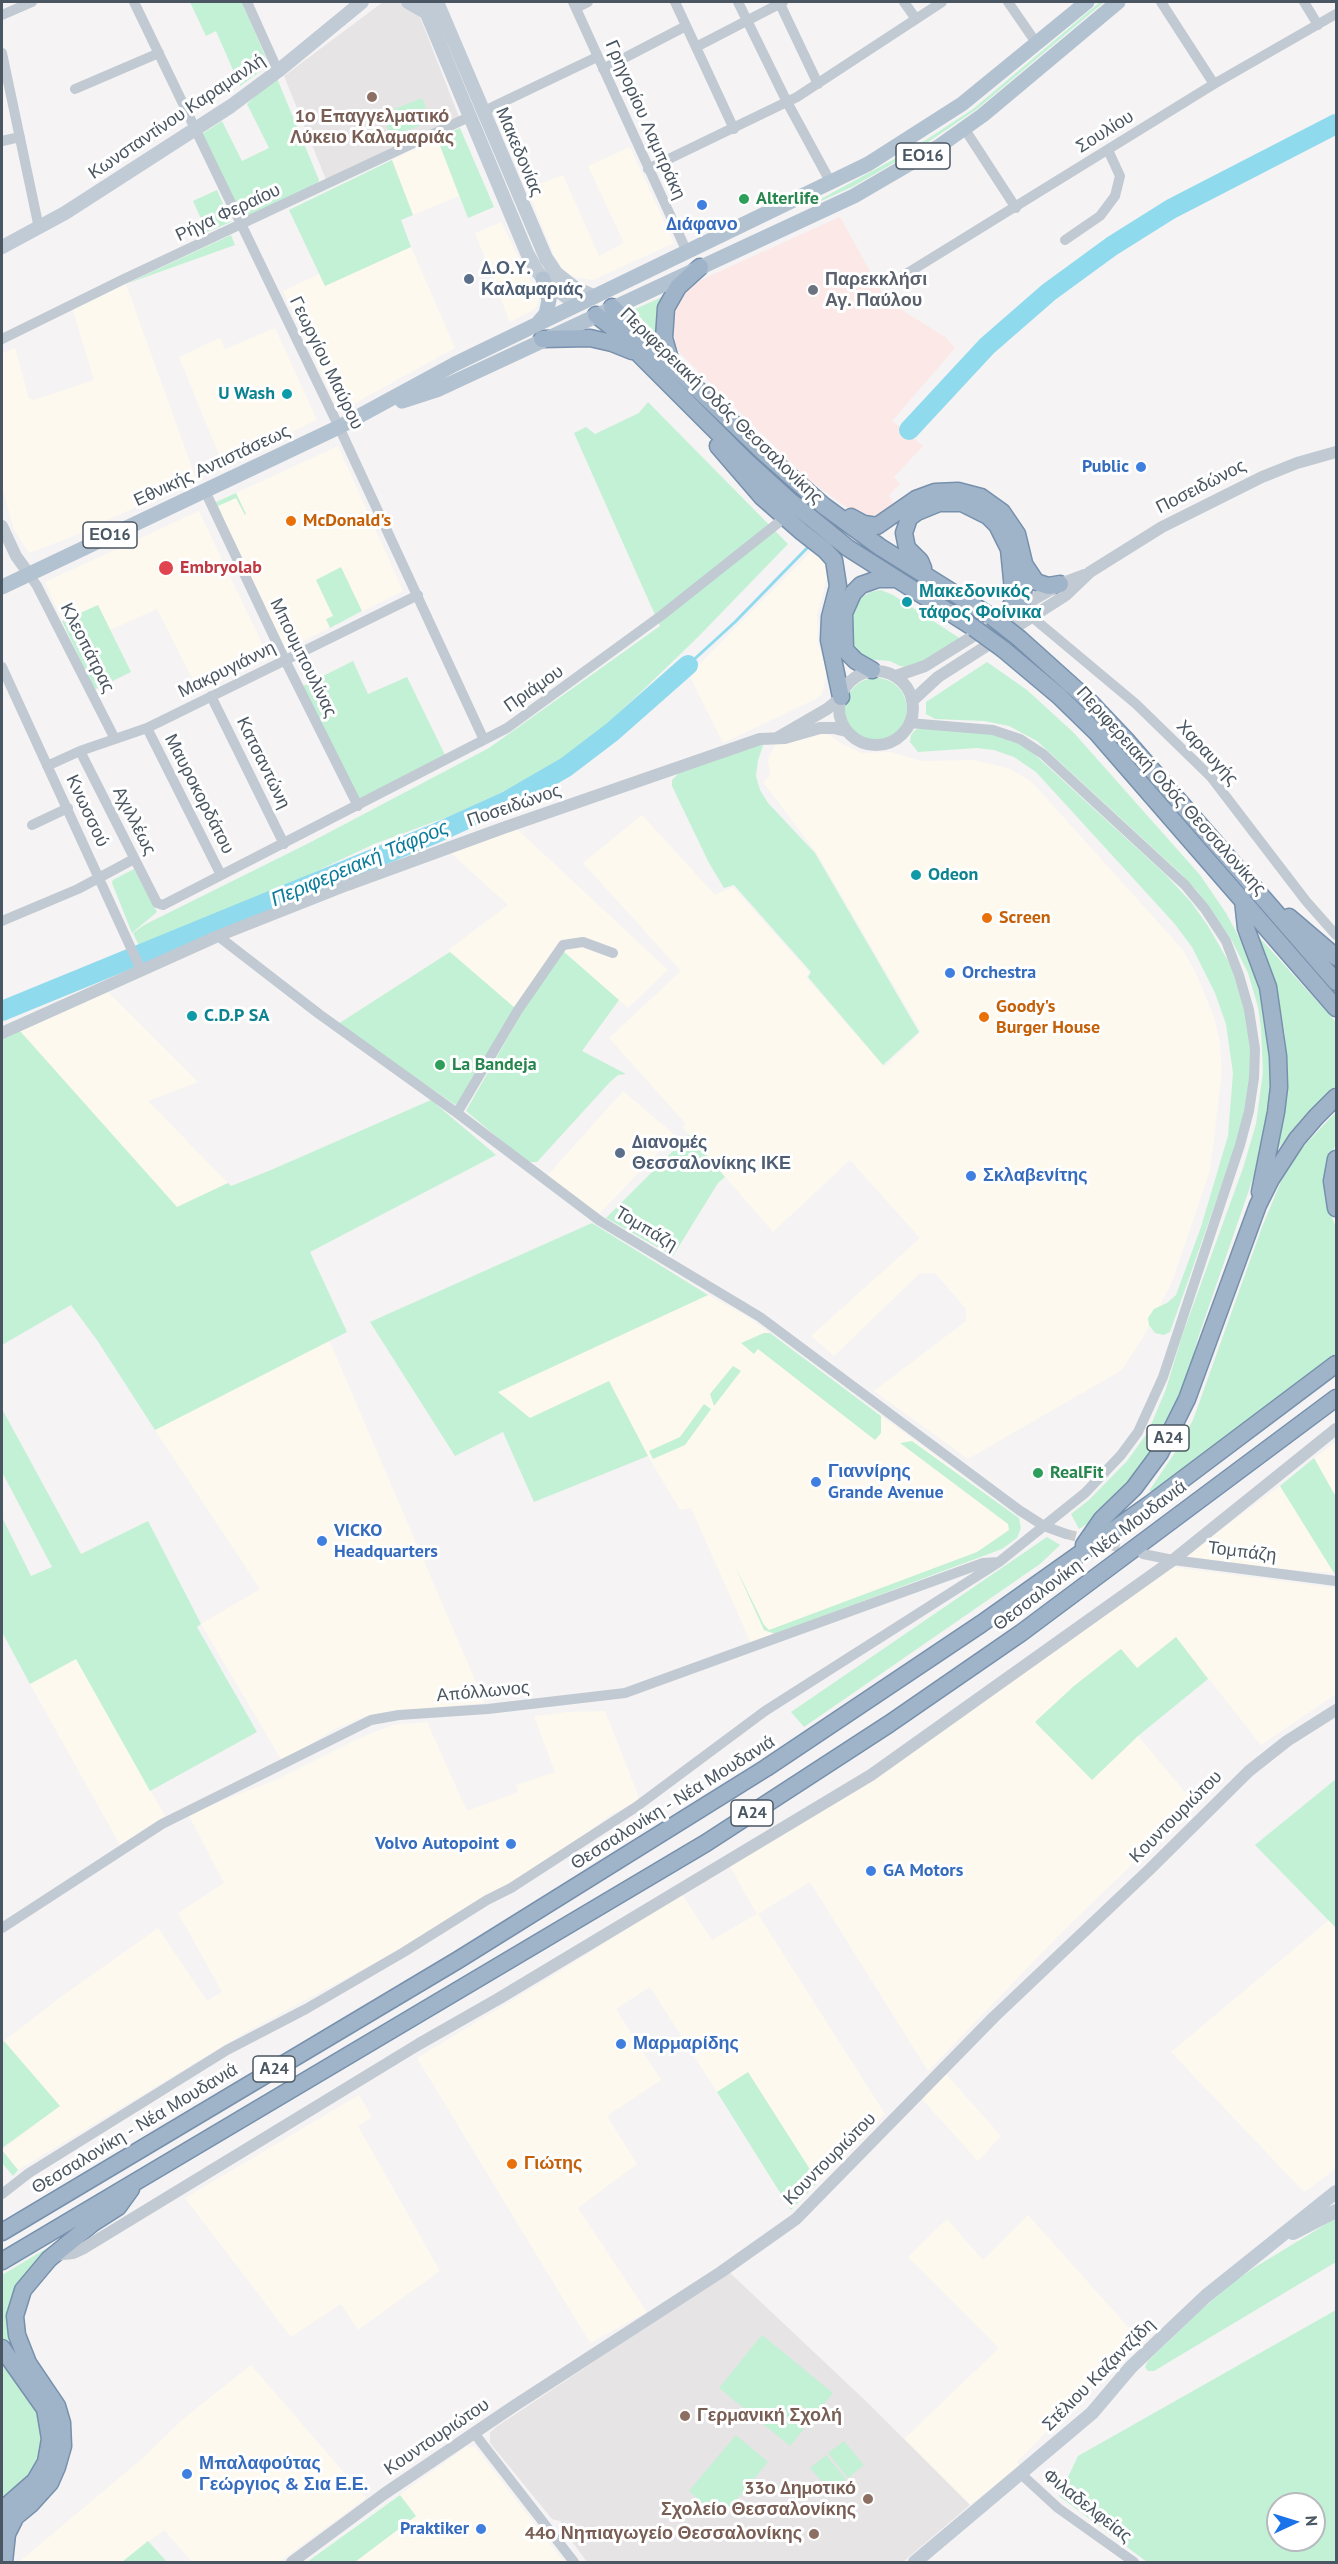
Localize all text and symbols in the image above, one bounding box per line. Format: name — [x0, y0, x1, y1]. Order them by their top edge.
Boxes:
street label: Γρηγορίου Λαμπράκη — [600, 37, 690, 203]
street label: Κωνσταντίνου Καραμανλή — [85, 50, 269, 184]
marker: 1ο Επαγγελματικό Λύκειο Καλαμαριάς — [365, 90, 379, 104]
street label: Μακεδονίας — [491, 104, 547, 200]
place label: 1ο Επαγγελματικό Λύκειο Καλαμαριάς — [290, 106, 454, 148]
street label: Σουλίου — [1072, 106, 1138, 158]
road number: ΕΟ16 — [896, 143, 950, 169]
street label: Ρήγα Φεραίου — [172, 179, 284, 247]
place label: Alterlife — [756, 188, 819, 210]
marker: Alterlife — [737, 192, 751, 206]
marker: Διάφανο — [695, 198, 709, 212]
place label: Διάφανο — [666, 214, 738, 236]
place label: Δ.Ο.Υ. Καλαμαριάς — [481, 258, 583, 300]
place label: Παρεκκλήσι Αγ. Παύλου — [825, 269, 927, 312]
marker: Δ.Ο.Υ. Καλαμαριάς — [462, 272, 476, 286]
marker: Παρεκκλήσι Αγ. Παύλου — [806, 283, 820, 297]
street label: Γεωργίου Μαύρου — [284, 293, 368, 433]
street label: Περιφερειακή Οδός Θεσσαλονίκης — [615, 303, 827, 509]
place label: U Wash — [218, 383, 275, 405]
marker: U Wash — [280, 387, 294, 401]
street label: Εθνικής Αντιστάσεως — [131, 420, 293, 512]
street label: Ποσειδώνος — [1152, 455, 1250, 519]
place label: Public — [1082, 456, 1129, 478]
marker: Public — [1134, 460, 1148, 474]
place label: McDonald's — [303, 510, 391, 532]
marker: McDonald's — [284, 514, 298, 528]
road number: ΕΟ16 — [83, 522, 137, 548]
place label: Embryolab — [180, 557, 262, 579]
marker: Embryolab — [157, 559, 175, 577]
place label: Μακεδονικός τάφος Φοίνικα — [919, 581, 1042, 624]
street label: Μπουμπουλίνας — [265, 595, 341, 721]
marker: Μακεδονικός τάφος Φοίνικα — [900, 595, 914, 609]
street label: Κλεοπάτρας — [55, 600, 119, 696]
street label: Μακρυγιάννη — [175, 637, 279, 703]
street label: Πριάμου — [500, 661, 568, 717]
street label: Περιφερειακή Οδός Θεσσαλονίκης — [1072, 682, 1270, 900]
street label: Κατσαντώνη — [231, 714, 295, 812]
street label: Χαραυγής — [1172, 716, 1242, 790]
street label: Μαυροκορδάτου — [159, 730, 239, 858]
street label: Κνωσσού — [61, 771, 113, 851]
street label: Ποσειδώνος — [464, 780, 564, 832]
street label: Αχιλλέως — [108, 783, 160, 859]
water label: Περιφερειακή Τάφρος — [268, 816, 452, 912]
place label: Odeon — [928, 864, 978, 886]
marker: Odeon — [909, 868, 923, 882]
place label: Screen — [999, 907, 1051, 929]
marker: Screen — [980, 911, 994, 925]
place label: Orchestra — [962, 962, 1036, 984]
marker: Orchestra — [943, 966, 957, 980]
place label: Goody's Burger House — [996, 996, 1100, 1038]
place label: C.D.P SA — [204, 1005, 269, 1027]
marker: C.D.P SA — [185, 1009, 199, 1023]
marker: Goody's Burger House — [977, 1010, 991, 1024]
place label: La Bandeja — [452, 1054, 537, 1076]
marker: La Bandeja — [433, 1058, 447, 1072]
place label: Διανομές Θεσσαλονίκης ΙΚΕ — [632, 1132, 791, 1174]
marker: Διανομές Θεσσαλονίκης ΙΚΕ — [613, 1146, 627, 1160]
place label: Σκλαβενίτης — [983, 1165, 1088, 1187]
marker: Σκλαβενίτης — [964, 1169, 978, 1183]
street label: Τομπάζη — [611, 1202, 681, 1256]
road number: Α24 — [1147, 1425, 1189, 1451]
place label: Γιαννίρης Grande Avenue — [828, 1461, 944, 1504]
place label: RealFit — [1050, 1462, 1104, 1484]
marker: RealFit — [1031, 1466, 1045, 1480]
marker: Γιαννίρης Grande Avenue — [809, 1475, 823, 1489]
street label: Θεσσαλονίκη - Νέα Μουδανιά — [989, 1476, 1191, 1636]
place label: VICKO Headquarters — [334, 1520, 438, 1562]
marker: VICKO Headquarters — [315, 1534, 329, 1548]
street label: Τομπάζη — [1206, 1537, 1278, 1567]
street label: Απόλλωνος — [436, 1677, 530, 1707]
street label: Θεσσαλονίκη - Νέα Μουδανιά — [567, 1731, 779, 1875]
street label: Κουντουριώτου — [1125, 1766, 1227, 1868]
road number: Α24 — [731, 1800, 773, 1826]
place label: Volvo Autopoint — [375, 1833, 499, 1855]
marker: Volvo Autopoint — [504, 1837, 518, 1851]
place label: GA Motors — [883, 1860, 963, 1882]
marker: GA Motors — [864, 1864, 878, 1878]
place label: Μαρμαρίδης — [633, 2033, 739, 2055]
marker: Μαρμαρίδης — [614, 2037, 628, 2051]
road number: Α24 — [253, 2056, 295, 2082]
street label: Θεσσαλονίκη - Νέα Μουδανιά — [28, 2059, 242, 2199]
street label: Κουντουριώτου — [779, 2108, 881, 2210]
place label: Γιώτης — [524, 2153, 582, 2175]
marker: Γιώτης — [505, 2157, 519, 2171]
street label: Στέλιου Καζαντζίδη — [1038, 2314, 1160, 2436]
street label: Κουντουριώτου — [380, 2394, 494, 2480]
place label: Γερμανική Σχολή — [697, 2405, 842, 2427]
marker: Γερμανική Σχολή — [678, 2409, 692, 2423]
place label: Μπαλαφούτας Γεώργιος & Σια Ε.Ε. — [199, 2453, 368, 2496]
street label: Φιλαδελφείας — [1038, 2465, 1136, 2547]
marker: Μπαλαφούτας Γεώργιος & Σια Ε.Ε. — [180, 2467, 194, 2481]
place label: 33ο Δημοτικό Σχολείο Θεσσαλονίκης — [661, 2478, 856, 2520]
marker: 33ο Δημοτικό Σχολείο Θεσσαλονίκης — [861, 2492, 875, 2506]
north arrow — [1266, 2492, 1326, 2552]
text: N — [1302, 2515, 1322, 2527]
place label: Praktiker — [400, 2518, 469, 2540]
marker: Praktiker — [474, 2522, 488, 2536]
place label: 44ο Νηπιαγωγείο Θεσσαλονίκης — [525, 2523, 802, 2545]
marker: 44ο Νηπιαγωγείο Θεσσαλονίκης — [807, 2527, 821, 2541]

